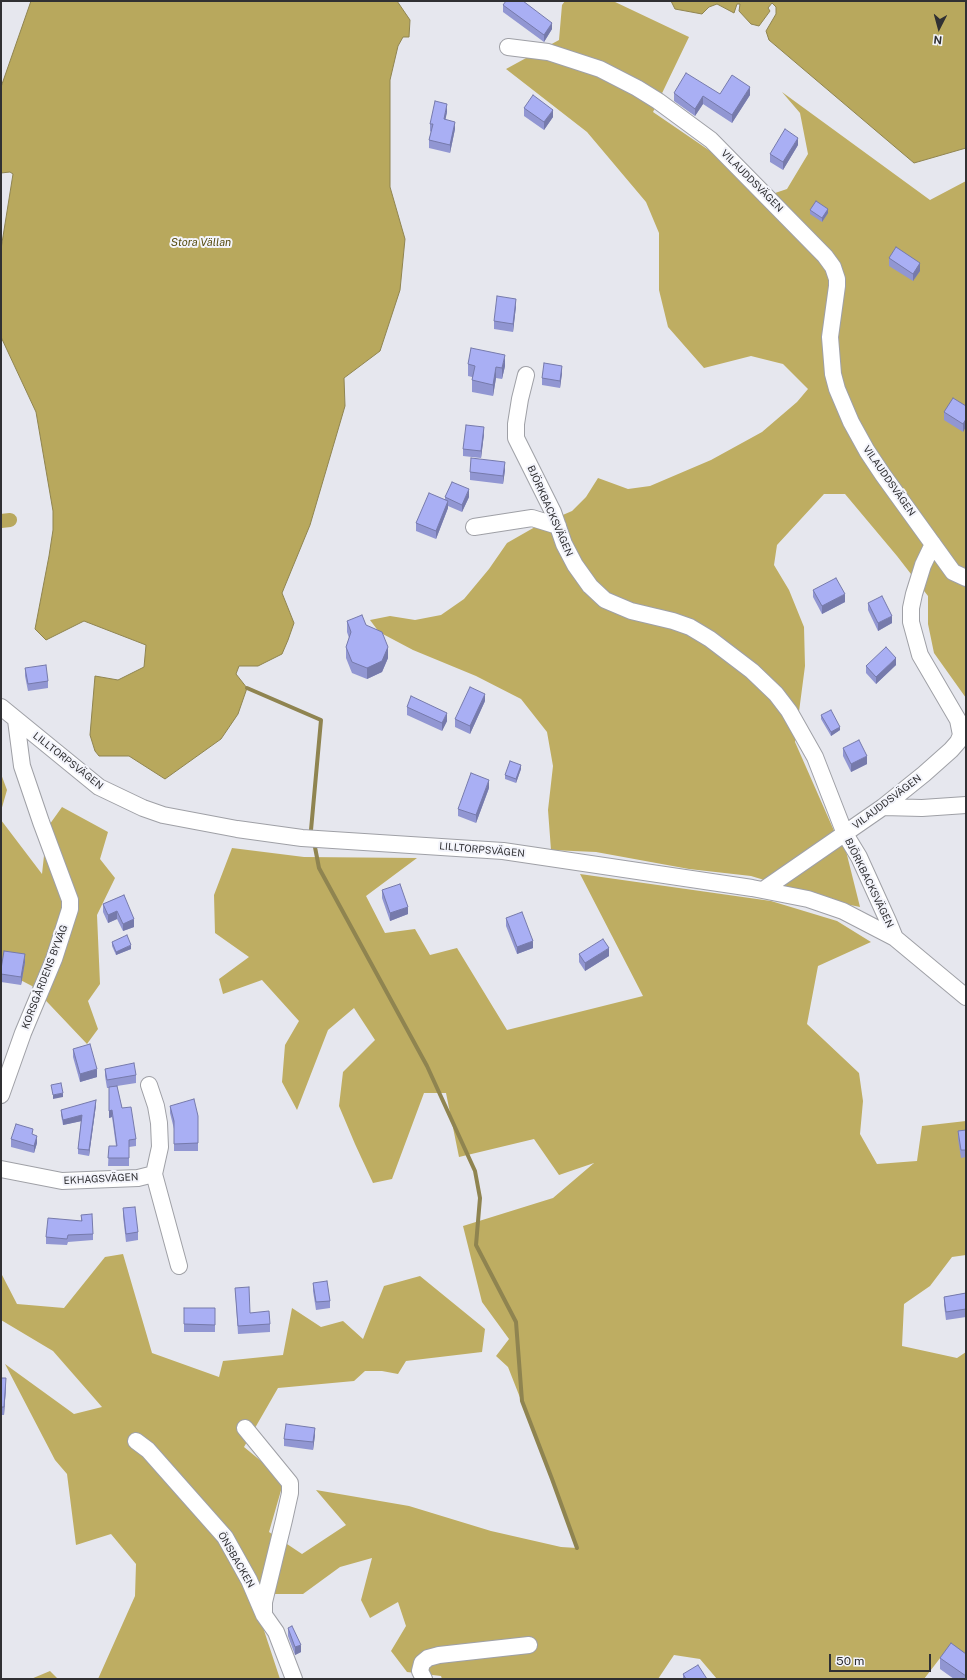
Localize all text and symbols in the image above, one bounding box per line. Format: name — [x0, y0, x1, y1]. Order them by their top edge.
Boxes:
north arrow — [919, 8, 959, 48]
text: N — [933, 34, 943, 46]
street label: VILAUDDSVÄGEN — [718, 147, 786, 215]
water label: Stora Vällan — [171, 236, 231, 250]
street label: VILAUDDSVÄGEN — [860, 444, 918, 518]
street label: BJÖRKBACKSVÄGEN — [525, 464, 575, 558]
street label: LILLTORPSVÄGEN — [31, 730, 105, 792]
street label: VILAUDDSVÄGEN — [850, 772, 924, 832]
street label: BJÖRKBACKSVÄGEN — [842, 836, 896, 930]
street label: LILLTORPSVÄGEN — [439, 840, 525, 860]
street label: KORSGÅRDENS BYVÄG — [20, 923, 70, 1031]
street label: EKHAGSVÄGEN — [63, 1171, 139, 1187]
street label: ÖNSBACKEN — [215, 1530, 257, 1590]
scale bar — [831, 1646, 933, 1672]
text: 50 m — [836, 1654, 864, 1668]

